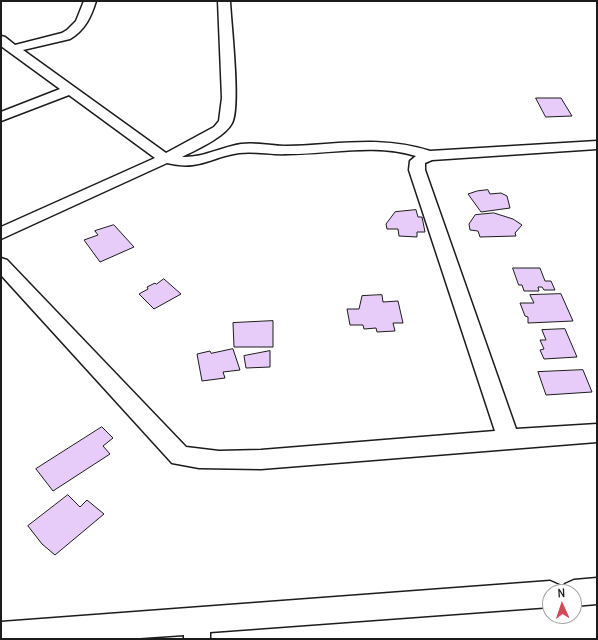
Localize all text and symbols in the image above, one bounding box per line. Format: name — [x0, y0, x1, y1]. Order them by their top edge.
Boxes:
north arrow — [542, 584, 582, 624]
text: N — [557, 586, 566, 600]

